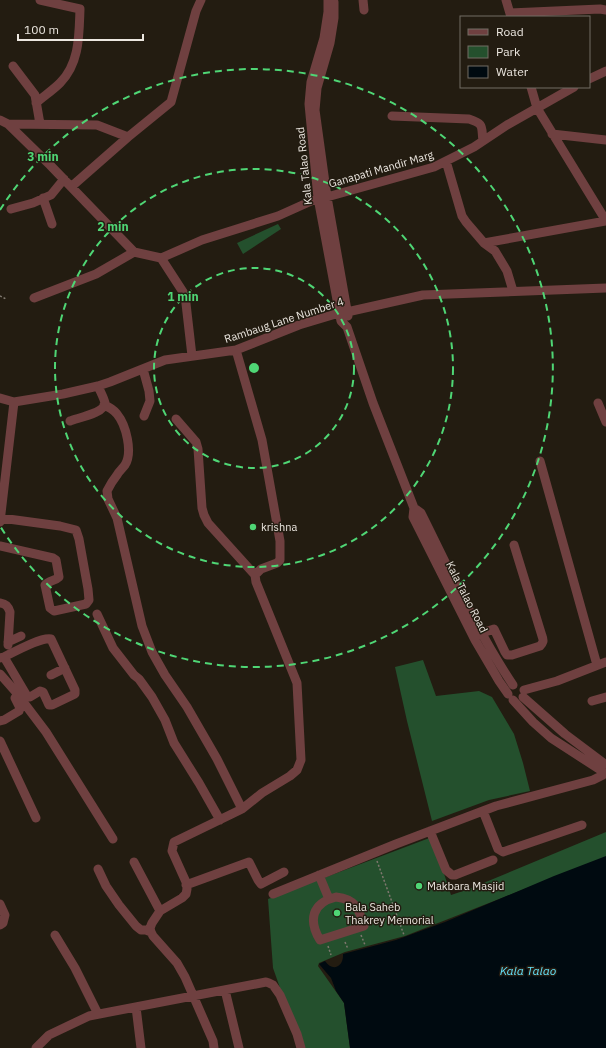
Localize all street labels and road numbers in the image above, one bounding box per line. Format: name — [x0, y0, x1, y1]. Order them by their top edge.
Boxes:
street label: Kala Talao Road — [293, 126, 315, 206]
street label: Ganapati Mandir Marg — [327, 147, 435, 191]
street label: Rambaug Lane Number 4 — [222, 294, 346, 346]
street label: Kala Talao Road — [443, 559, 491, 635]

